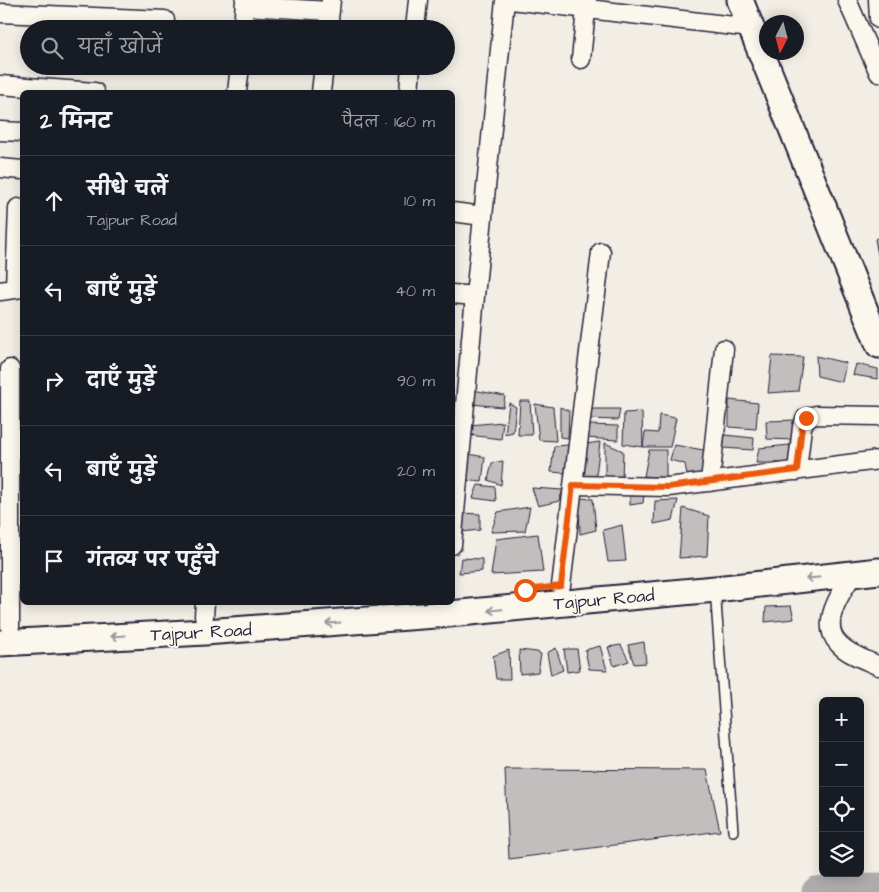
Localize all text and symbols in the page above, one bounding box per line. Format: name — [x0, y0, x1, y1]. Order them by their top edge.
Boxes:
north arrow — [759, 15, 804, 60]
search box — [20, 20, 455, 75]
icon: search — [38, 34, 66, 62]
text: यहाँ खोजें — [78, 34, 162, 61]
text: 2 मिनट — [40, 107, 111, 136]
text: पैदल · 160 m — [342, 111, 435, 133]
text: सीधे चलें — [87, 176, 168, 203]
icon: ahead — [40, 187, 68, 215]
text: 10 m — [404, 190, 435, 212]
text: Tajpur Road — [87, 209, 177, 231]
icon: left — [40, 277, 68, 305]
text: बाएँ मुड़ें — [87, 277, 156, 304]
text: 40 m — [395, 280, 435, 302]
icon: right — [40, 367, 68, 395]
text: दाएँ मुड़ें — [87, 367, 156, 394]
text: 90 m — [397, 370, 435, 392]
route end — [795, 407, 818, 430]
icon: left — [40, 457, 68, 485]
text: बाएँ मुड़ें — [87, 457, 156, 484]
text: 20 m — [397, 460, 435, 482]
icon: arrive — [40, 547, 68, 575]
text: गंतव्य पर पहुँचे — [87, 547, 218, 574]
one-way arrow — [805, 573, 821, 583]
route start — [514, 579, 537, 602]
street label: Tajpur Road — [553, 583, 656, 616]
one-way arrow — [487, 605, 503, 615]
street label: Tajpur Road — [150, 617, 252, 648]
one-way arrow — [325, 618, 341, 628]
one-way arrow — [110, 632, 126, 641]
map controls — [819, 697, 864, 877]
button: + — [819, 697, 864, 742]
button: − — [819, 742, 864, 787]
button: locate — [819, 787, 864, 832]
button: layers — [819, 832, 864, 877]

